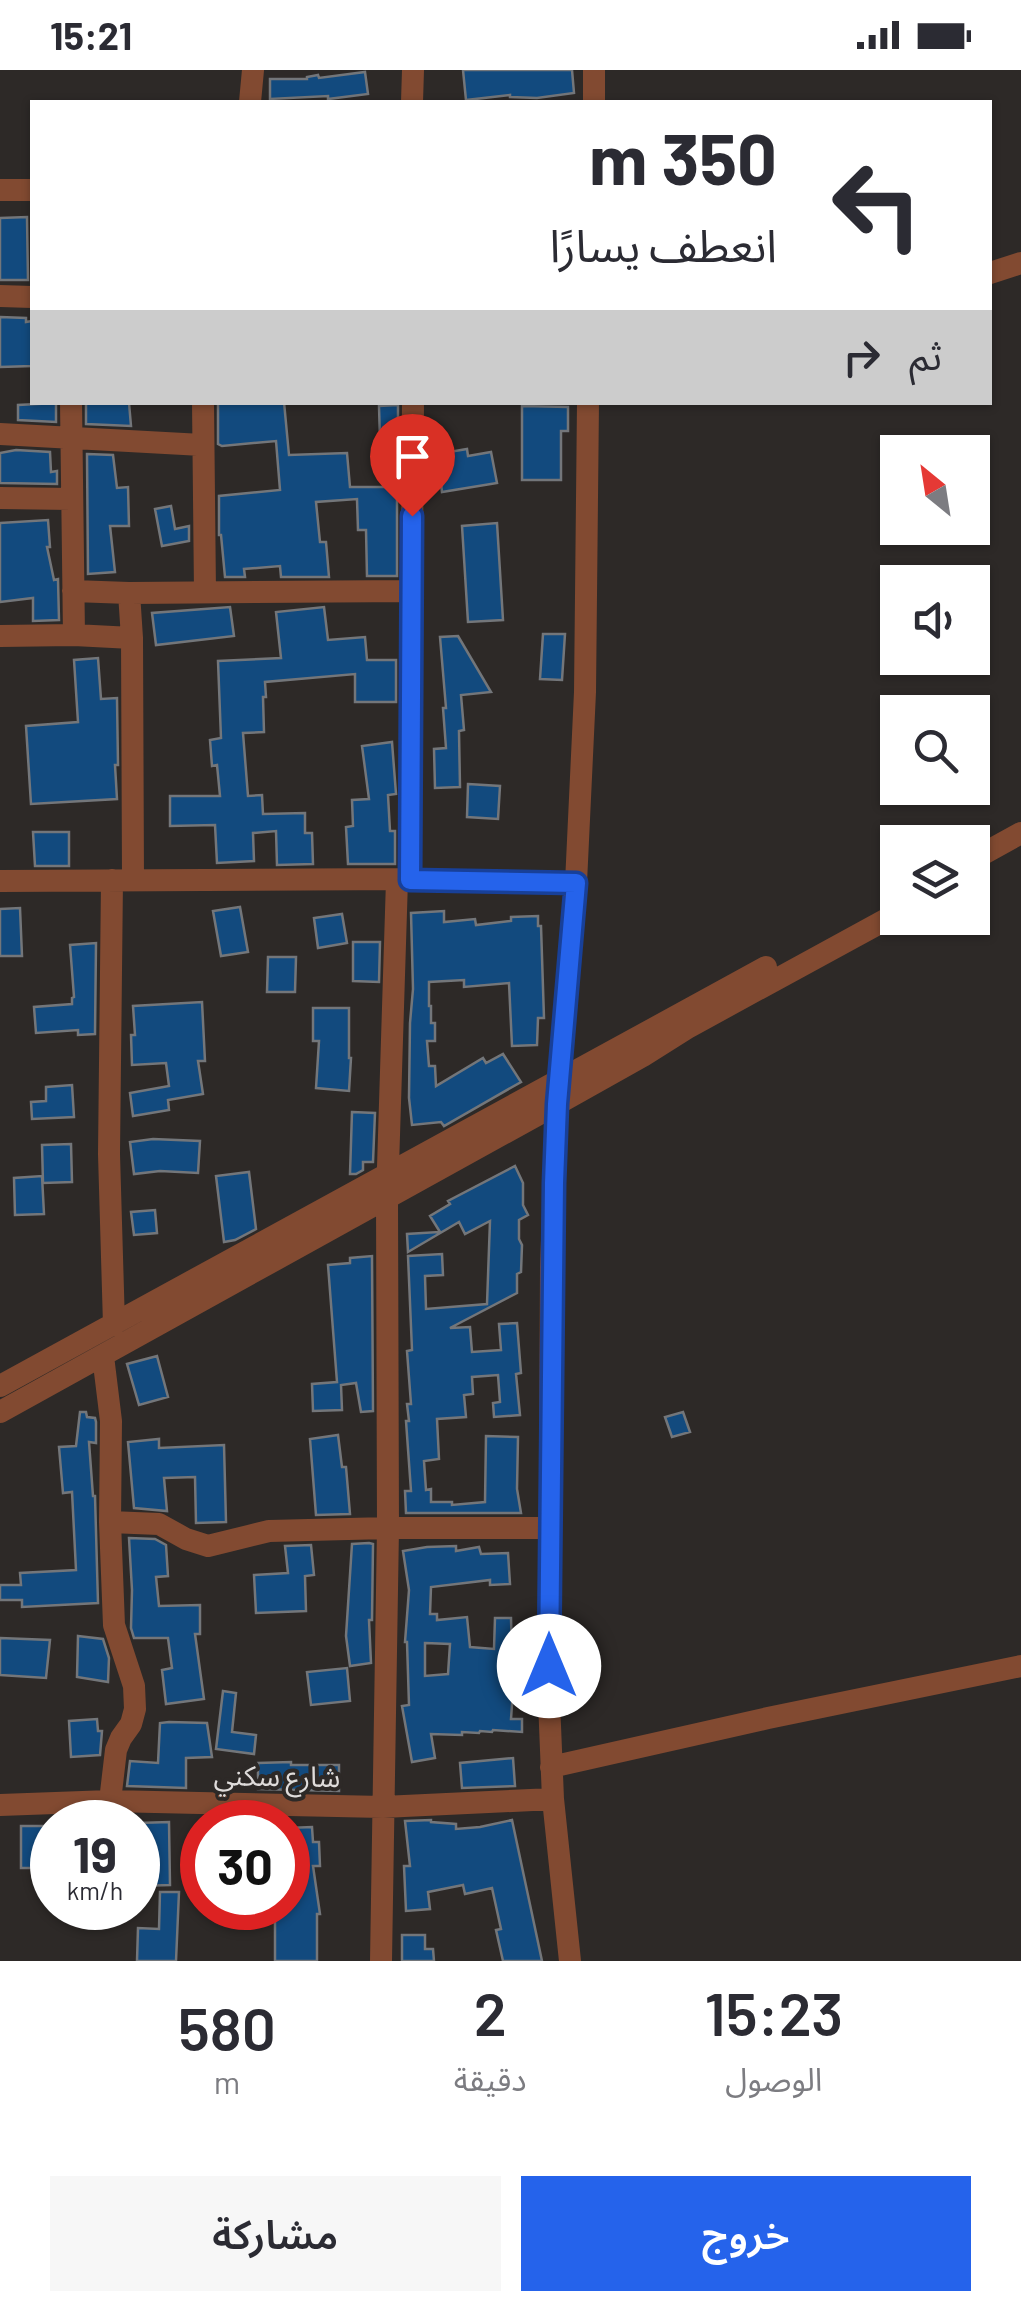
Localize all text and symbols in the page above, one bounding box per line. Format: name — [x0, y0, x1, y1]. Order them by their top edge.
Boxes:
text: 15:21 — [50, 12, 132, 58]
text: 350 m — [589, 115, 777, 199]
icon: left — [812, 140, 942, 270]
text: انعطف يسارًا — [549, 217, 777, 271]
icon: right — [834, 330, 889, 385]
text: ثم — [909, 332, 942, 378]
pin — [370, 414, 455, 517]
icon: arrive — [385, 429, 440, 484]
north arrow — [880, 435, 990, 545]
map controls — [880, 435, 990, 935]
button: sound — [880, 565, 990, 675]
button: search — [880, 695, 990, 805]
button: layers — [880, 825, 990, 935]
position arrow — [497, 1614, 601, 1718]
street label: شارع سكني — [213, 1757, 341, 1799]
speed limit sign: 30 — [180, 1800, 310, 1930]
text: 19 — [73, 1823, 117, 1883]
text: km/h — [67, 1875, 123, 1905]
text: 2 — [474, 1976, 507, 2048]
text: 15:23 — [705, 1976, 843, 2048]
text: 580 — [178, 1991, 276, 2063]
text: دقيقة — [454, 2059, 527, 2097]
text: الوصول — [725, 2059, 822, 2097]
text: m — [214, 2062, 240, 2100]
button: مشاركة — [50, 2176, 501, 2291]
button: خروج — [521, 2176, 971, 2291]

